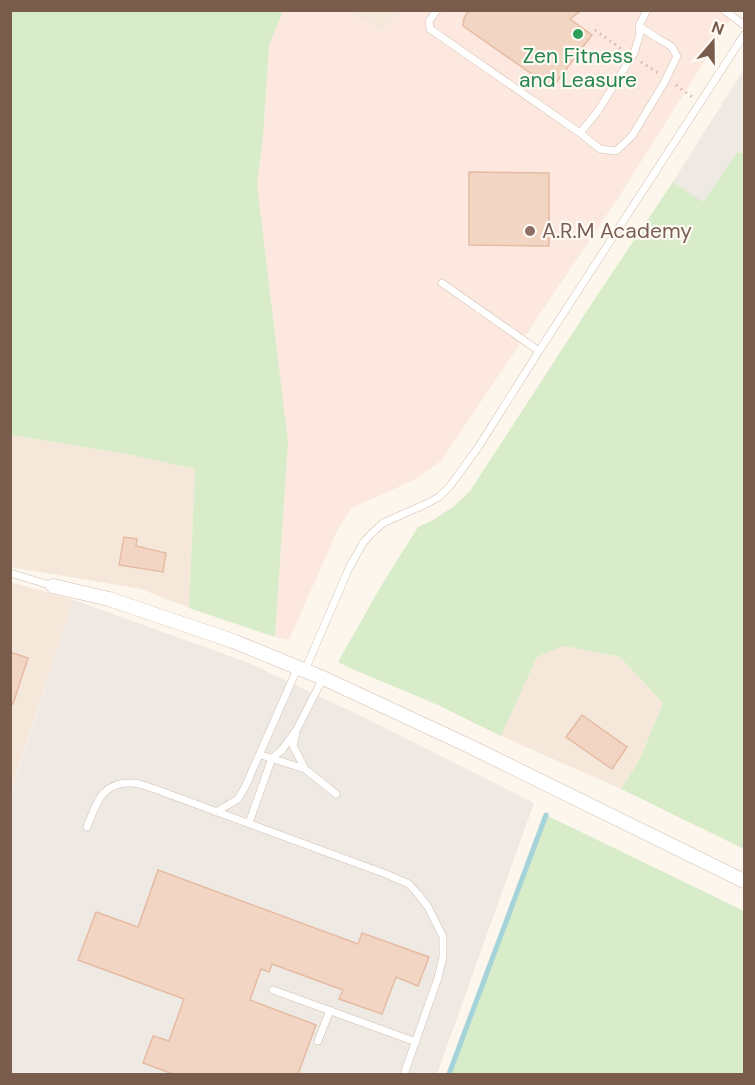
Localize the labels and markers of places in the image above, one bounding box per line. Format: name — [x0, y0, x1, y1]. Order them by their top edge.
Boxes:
marker: Zen Fitness and Leasure — [571, 27, 585, 41]
place label: Zen Fitness and Leasure — [519, 42, 637, 94]
place label: A.R.M Academy — [542, 217, 692, 245]
marker: A.R.M Academy — [523, 224, 537, 238]

